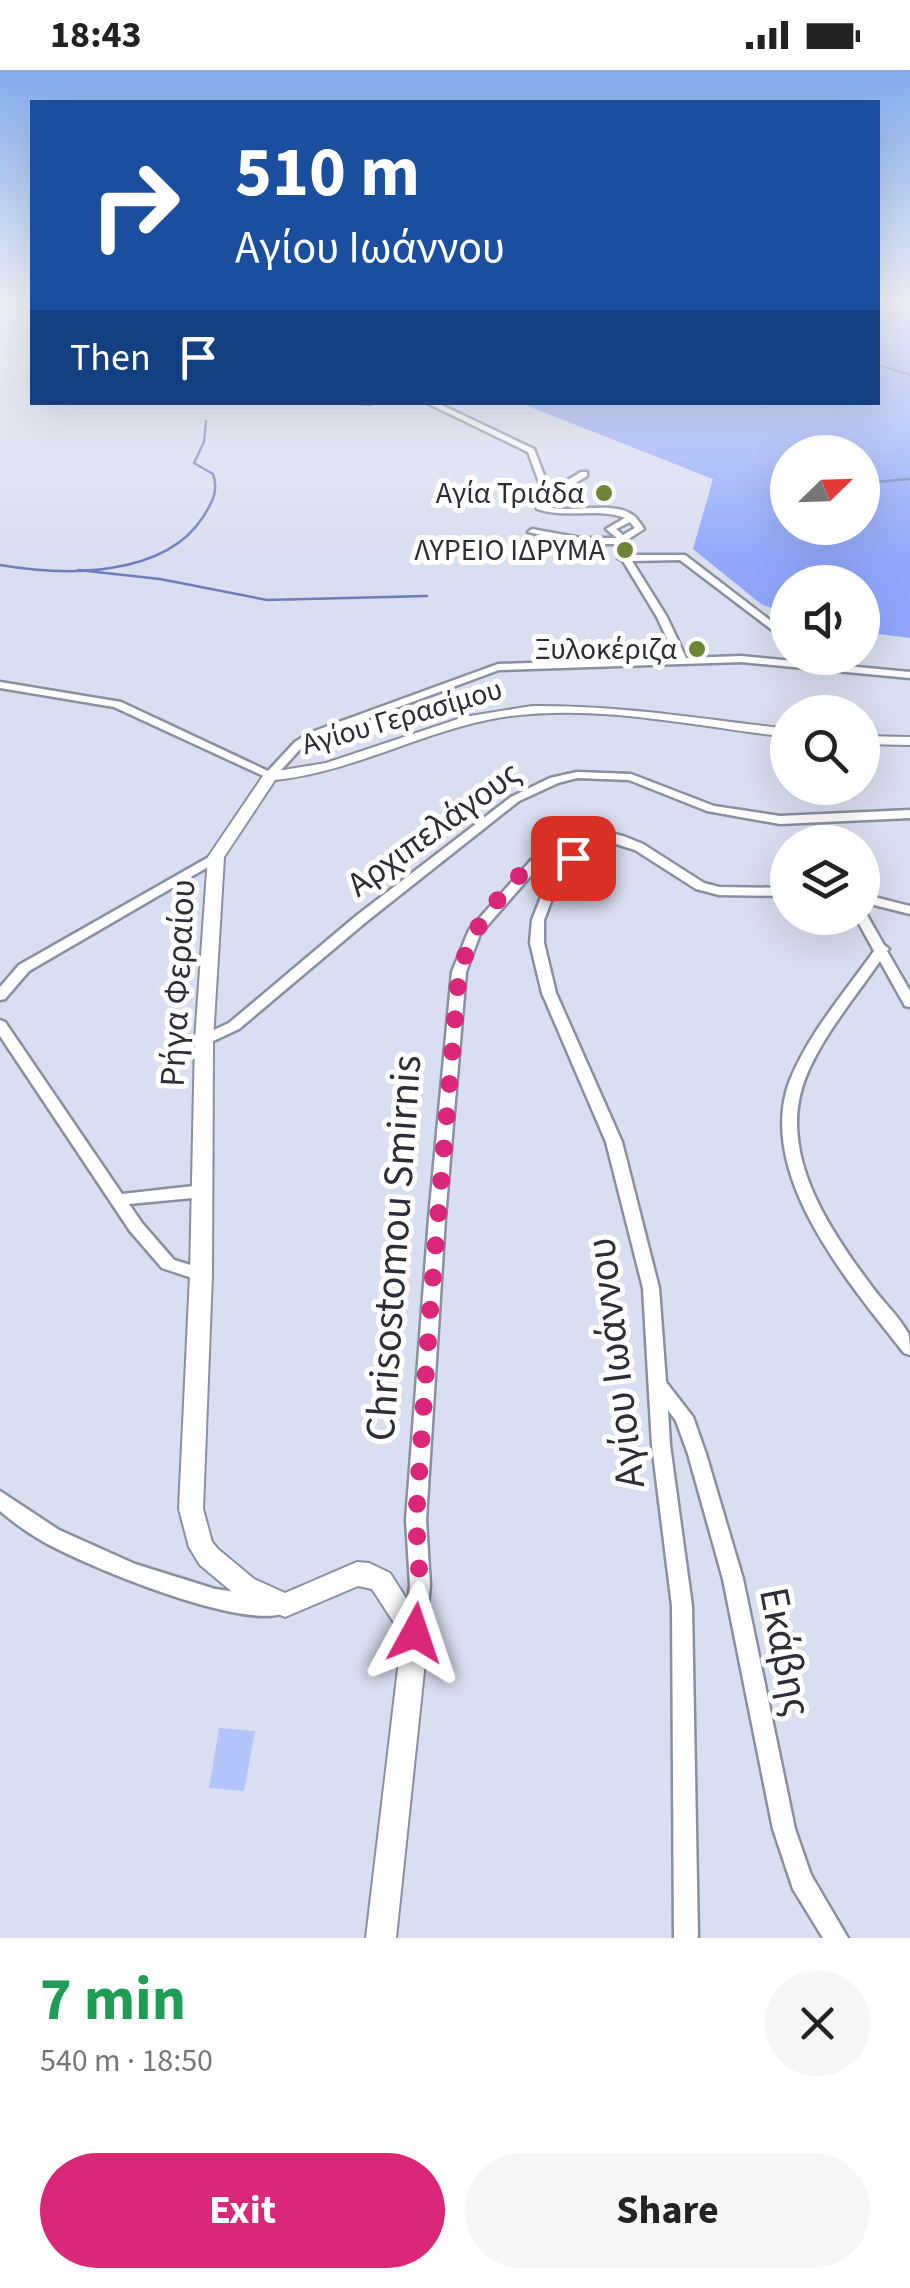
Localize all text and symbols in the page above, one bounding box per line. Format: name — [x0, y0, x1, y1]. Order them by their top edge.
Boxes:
text: 18:43 — [50, 8, 142, 62]
text: 510 m — [235, 123, 420, 223]
icon: right — [70, 140, 200, 270]
text: Αγίου Ιωάννου — [235, 216, 505, 280]
icon: arrive — [171, 330, 226, 385]
text: Then — [70, 331, 151, 385]
north arrow — [770, 435, 880, 545]
map controls — [770, 435, 880, 935]
place label: Αγία Τριάδα — [436, 472, 584, 515]
marker: Αγία Τριάδα — [593, 482, 615, 504]
place label: ΛΥΡΕΙΟ ΙΔΡΥΜΑ — [414, 529, 606, 572]
marker: ΛΥΡΕΙΟ ΙΔΡΥΜΑ — [614, 539, 636, 561]
button: sound — [770, 565, 880, 675]
place label: Ξυλοκέριζα — [535, 628, 677, 671]
marker: Ξυλοκέριζα — [686, 638, 708, 660]
street label: Αγίου Γερασίμου — [297, 668, 507, 766]
button: search — [770, 695, 880, 805]
street label: Αρχιπελάγους — [337, 749, 531, 909]
pin — [531, 816, 616, 901]
button: layers — [770, 825, 880, 935]
icon: arrive — [546, 831, 601, 886]
street label: Ρήγα Φεραίου — [148, 878, 208, 1088]
street label: Chrisostomou Smirnis — [351, 1053, 437, 1443]
street label: Αγίου Ιωάννου — [571, 1234, 661, 1492]
position arrow — [363, 1581, 467, 1685]
street label: Εκάβης — [743, 1582, 827, 1722]
text: 7 min — [40, 1958, 186, 2043]
button: close — [765, 1971, 870, 2076]
text: 540 m · 18:50 — [40, 2038, 213, 2084]
button: Exit — [40, 2153, 445, 2268]
button: Share — [465, 2153, 870, 2268]

